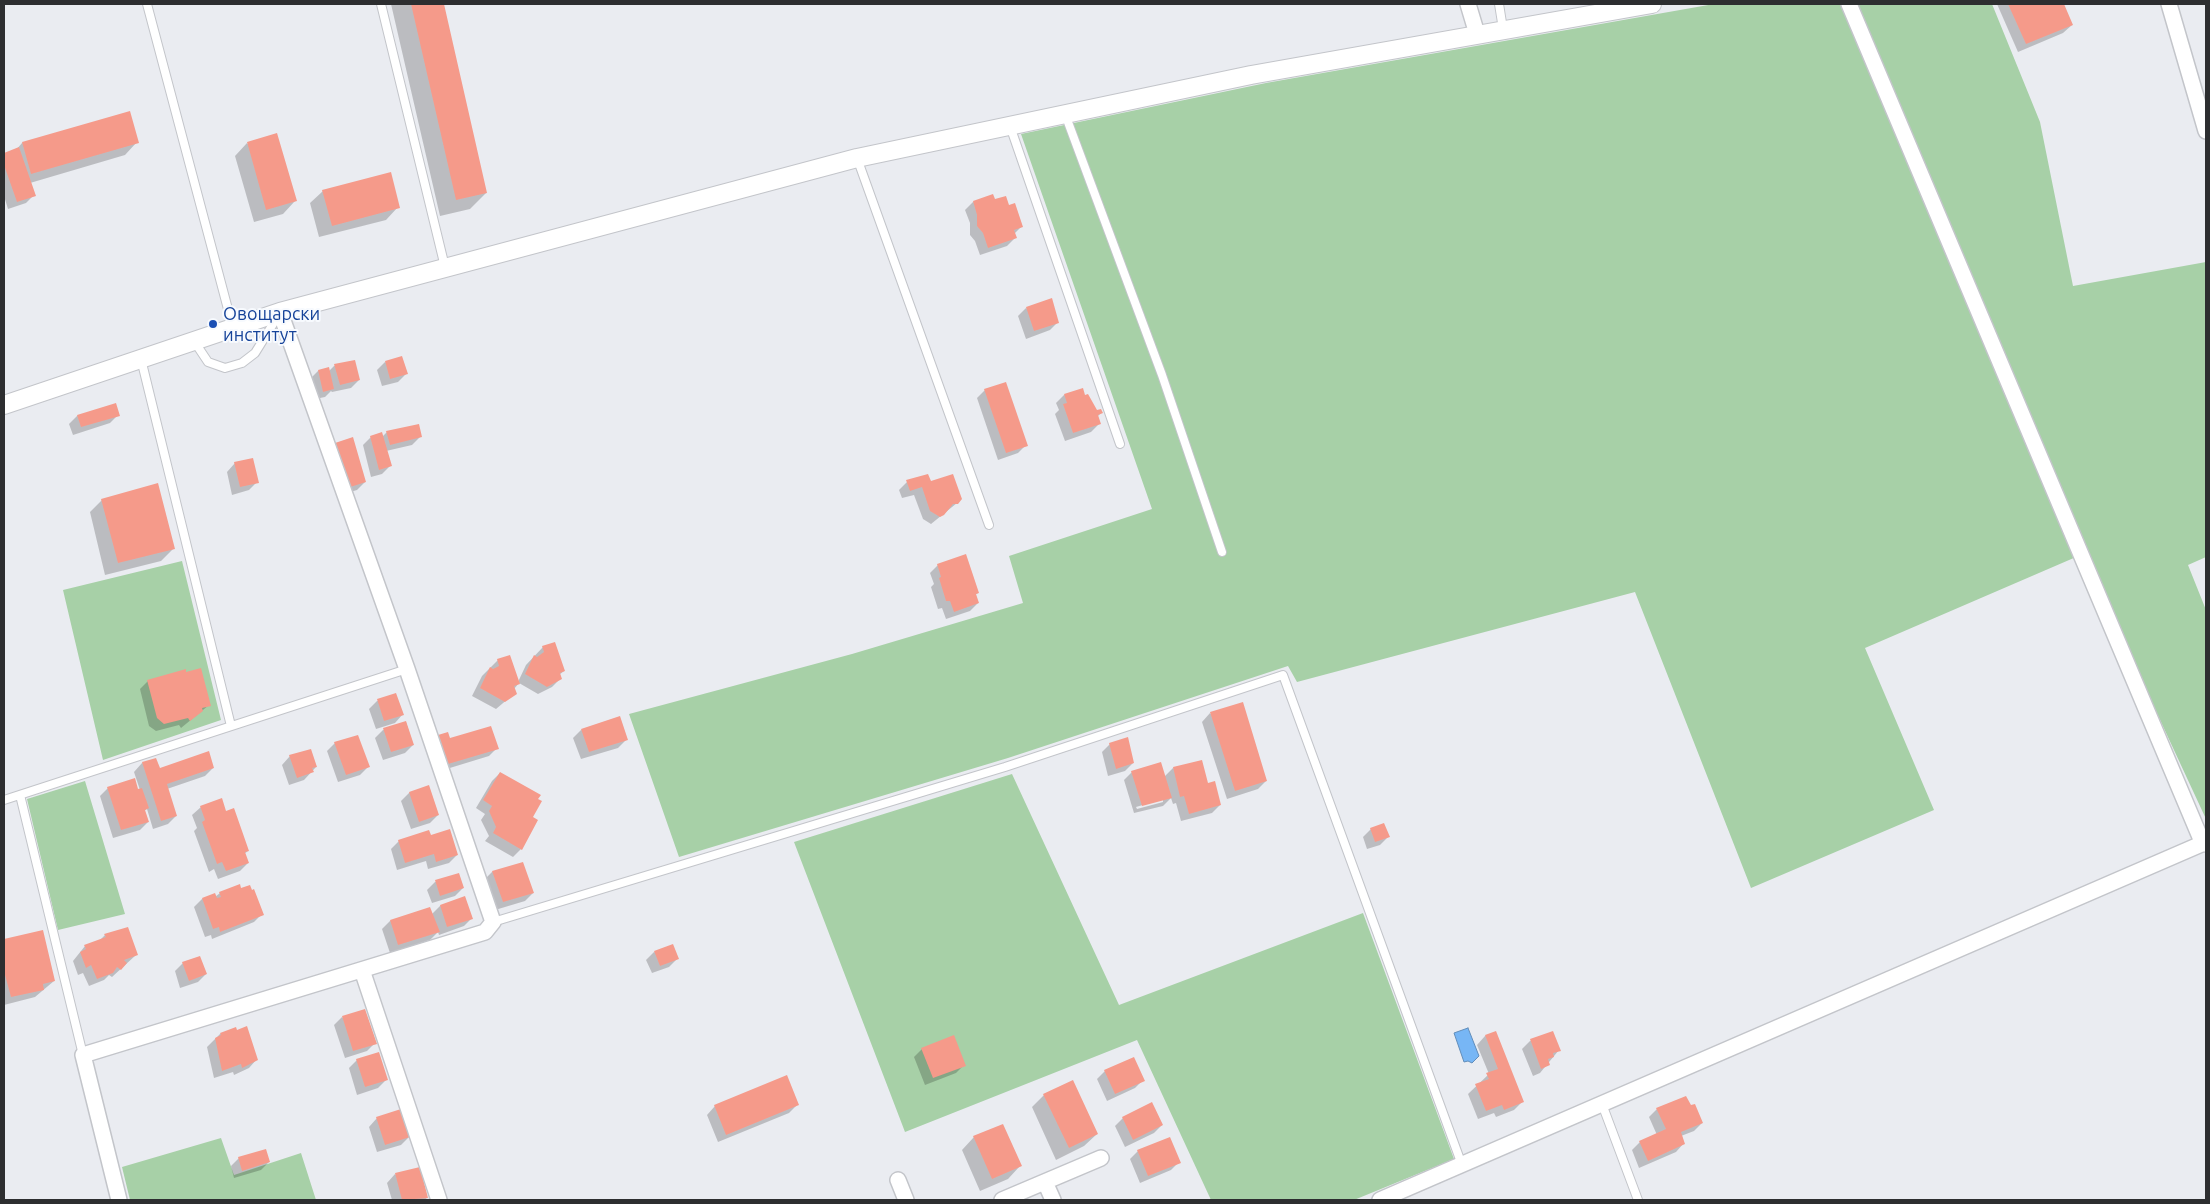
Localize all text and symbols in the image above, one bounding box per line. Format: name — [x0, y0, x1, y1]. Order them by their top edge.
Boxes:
place label: Овощарски институт — [223, 303, 320, 346]
marker: Овощарски институт — [207, 318, 219, 330]

